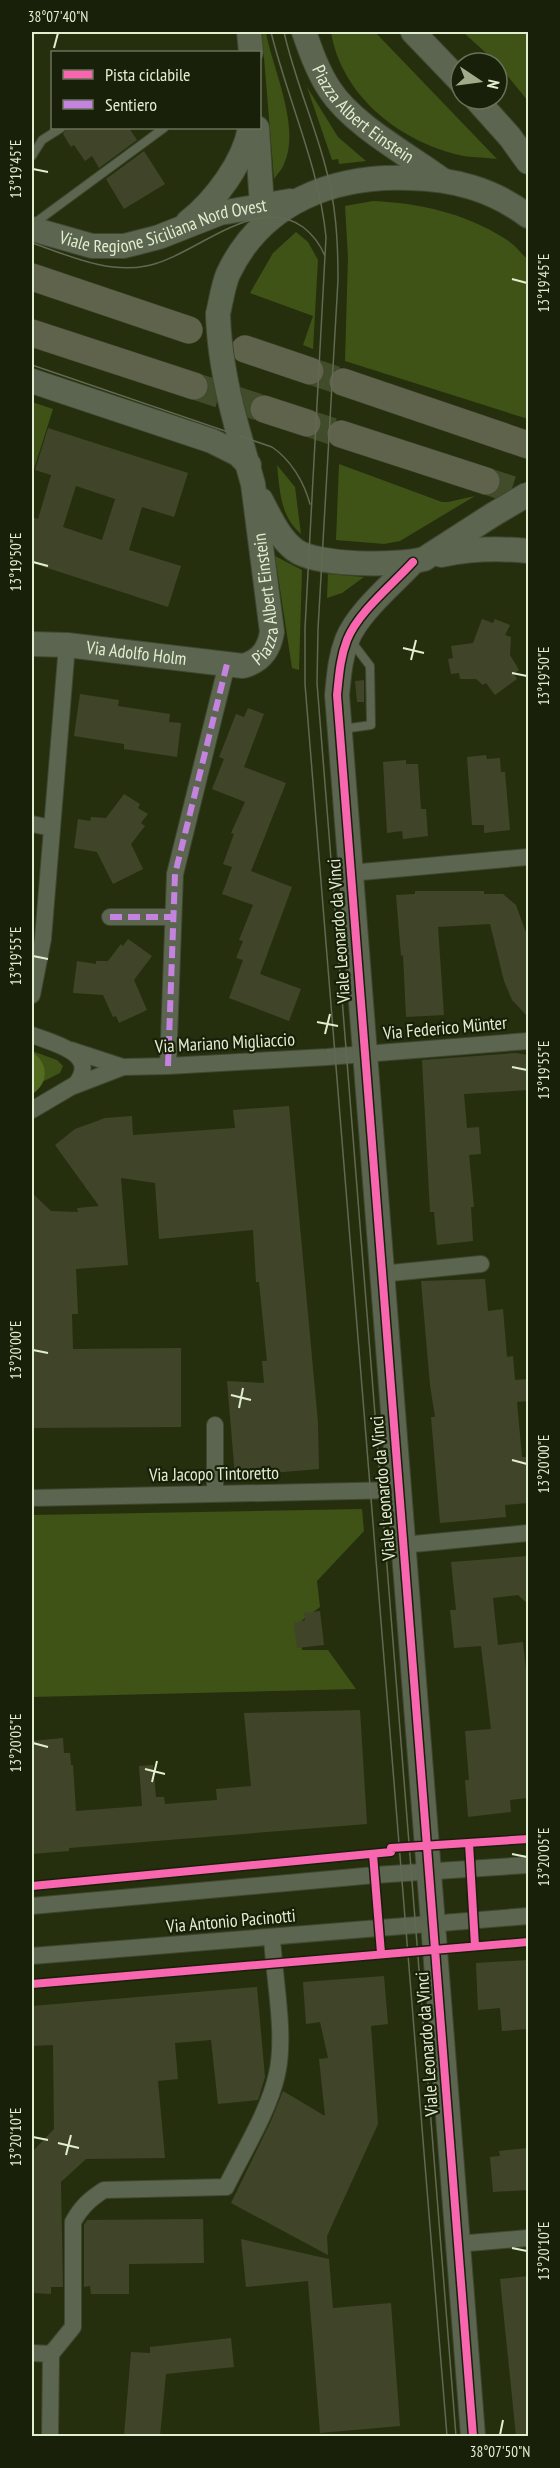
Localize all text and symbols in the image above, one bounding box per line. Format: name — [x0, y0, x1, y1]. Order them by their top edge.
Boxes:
text: 38°07'40"N — [28, 7, 88, 26]
legend — [51, 51, 261, 129]
north arrow — [449, 51, 509, 111]
street label: Piazza Albert Einstein — [307, 61, 418, 168]
text: Pista ciclabile — [105, 63, 191, 86]
text: N — [483, 78, 504, 91]
text: Sentiero — [105, 93, 157, 116]
text: 13°19'45"E — [6, 139, 25, 199]
street label: Viale Regione Siciliana Nord Ovest — [56, 193, 268, 258]
text: 13°19'45"E — [534, 253, 553, 313]
text: 13°19'50"E — [6, 532, 25, 592]
street label: Piazza Albert Einstein — [247, 532, 283, 670]
street label: Via Adolfo Holm — [84, 635, 188, 670]
text: 13°19'50"E — [534, 646, 553, 706]
street label: Viale Leonardo da Vinci — [322, 858, 355, 1005]
text: 13°19'55"E — [6, 926, 25, 986]
street label: Via Federico Münter — [381, 1011, 508, 1044]
street label: Via Mariano Migliaccio — [153, 1027, 296, 1058]
text: 13°19'55"E — [534, 1040, 553, 1100]
text: 13°20'00"E — [6, 1320, 25, 1380]
street label: Viale Leonardo da Vinci — [365, 1415, 400, 1562]
text: 13°20'00"E — [534, 1434, 553, 1494]
street label: Via Jacopo Tintoretto — [148, 1461, 279, 1486]
text: 13°20'05"E — [6, 1713, 25, 1773]
text: 13°20'05"E — [534, 1827, 553, 1887]
street label: Via Antonio Pacinotti — [164, 1903, 297, 1938]
street label: Viale Leonardo da Vinci — [410, 1971, 443, 2118]
text: 13°20'10"E — [6, 2107, 25, 2167]
text: 13°20'10"E — [534, 2221, 553, 2281]
text: 38°07'50"N — [470, 2442, 530, 2461]

